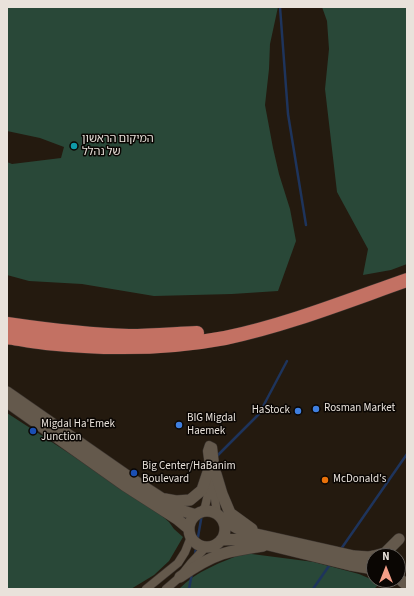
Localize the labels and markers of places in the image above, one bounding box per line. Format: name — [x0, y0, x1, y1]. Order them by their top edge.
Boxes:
place label: המיקום הראשון של נהלל — [82, 133, 154, 159]
marker: המיקום הראשון של נהלל — [69, 141, 79, 151]
place label: Rosman Market — [324, 402, 395, 416]
place label: HaStock — [252, 404, 290, 418]
marker: Rosman Market — [311, 404, 321, 414]
marker: HaStock — [293, 406, 303, 416]
place label: BIG Migdal Haemek — [187, 412, 236, 438]
place label: Migdal Ha'Emek Junction — [41, 418, 115, 444]
marker: BIG Migdal Haemek — [174, 420, 184, 430]
marker: Migdal Ha'Emek Junction — [28, 426, 38, 436]
place label: Big Center/HaBanim Boulevard — [142, 460, 236, 486]
marker: Big Center/HaBanim Boulevard — [129, 468, 139, 478]
place label: McDonald's — [333, 473, 386, 487]
marker: McDonald's — [320, 475, 330, 485]

